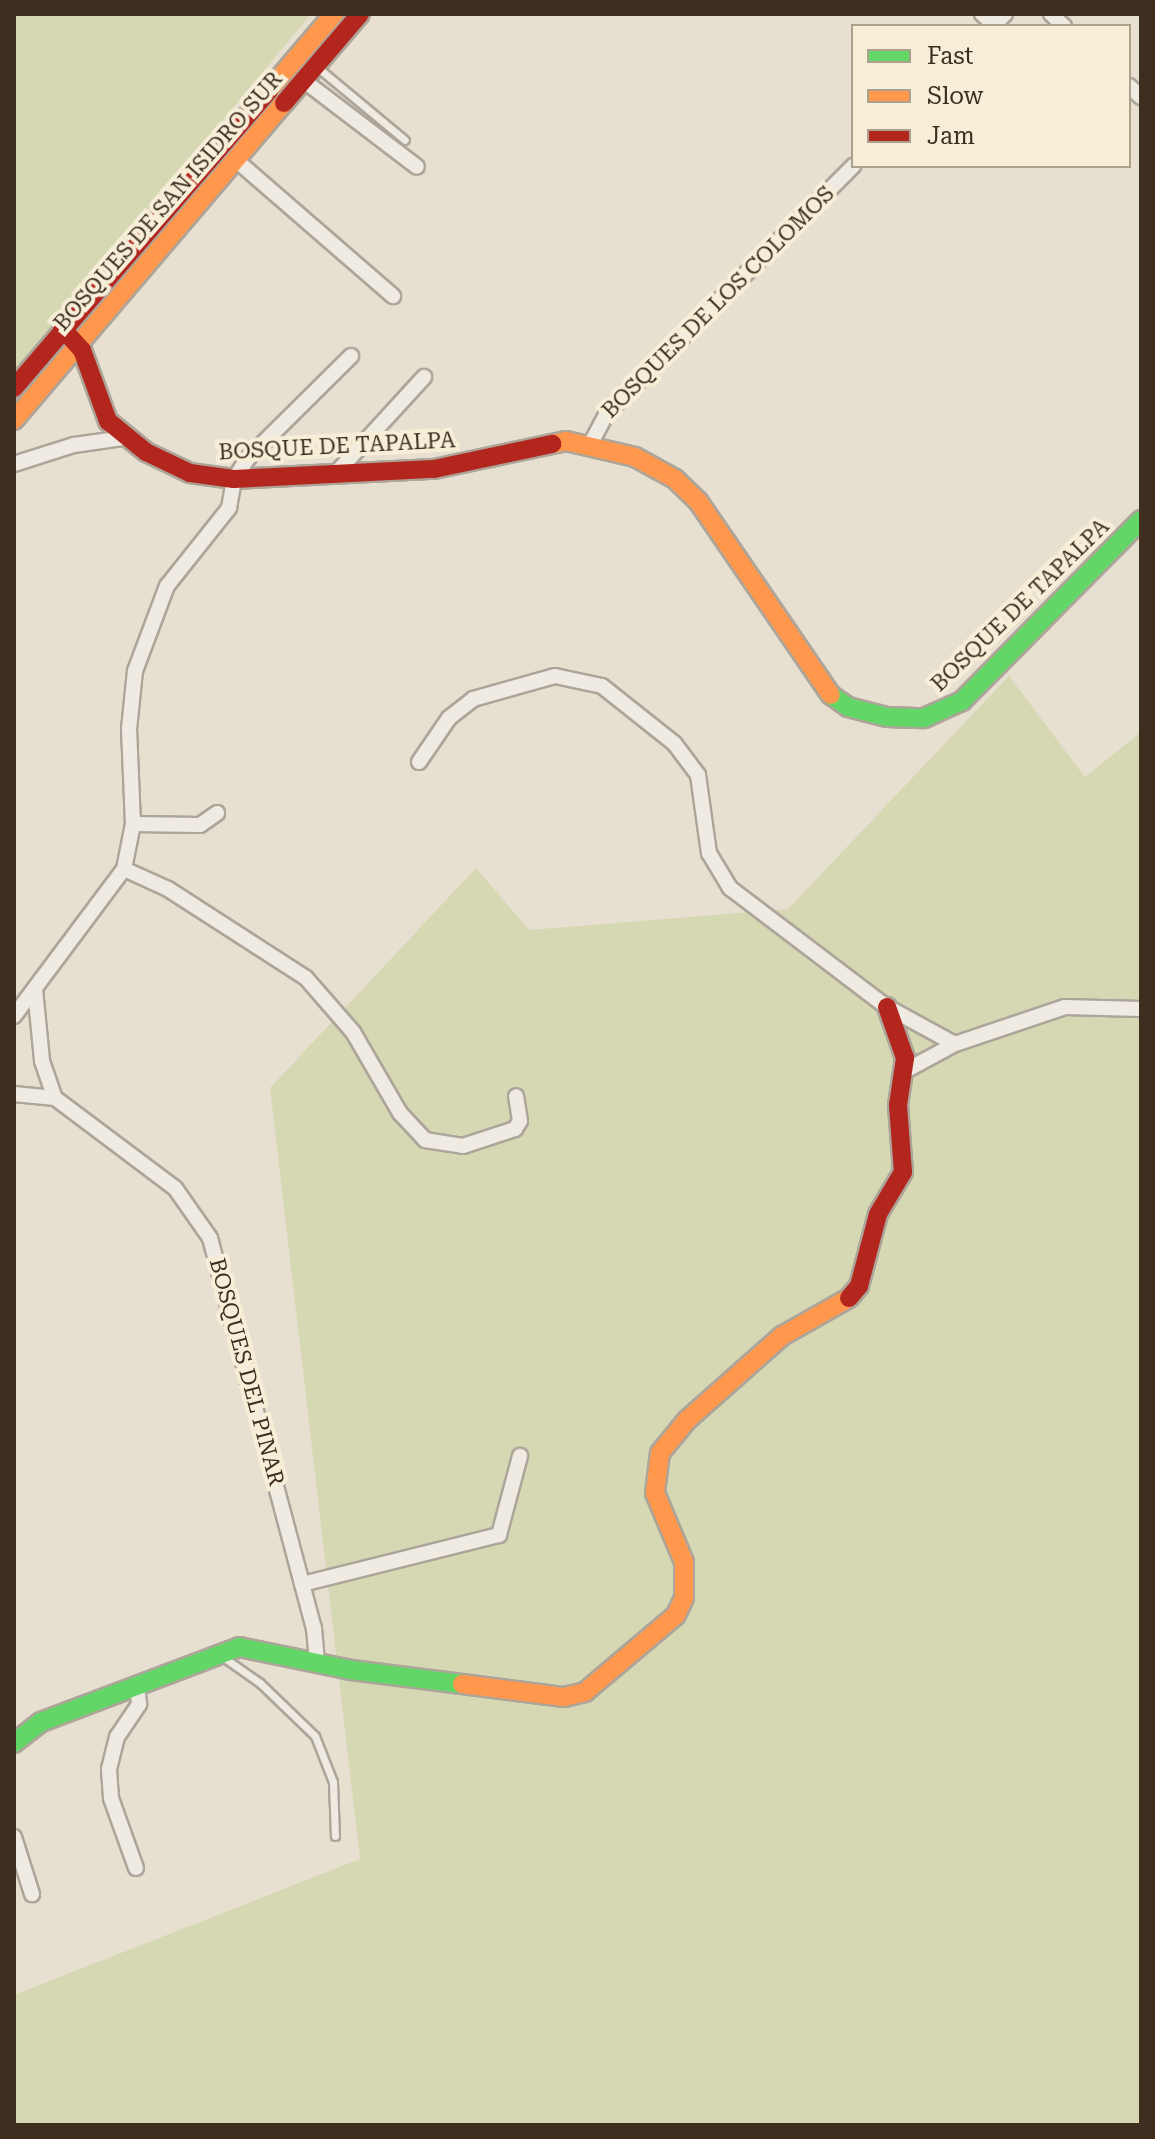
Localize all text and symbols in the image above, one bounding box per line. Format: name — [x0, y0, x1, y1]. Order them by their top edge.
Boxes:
legend — [851, 24, 1131, 168]
text: Fast — [927, 42, 974, 70]
street label: BOSQUES DE SAN ISIDRO SUR — [48, 66, 288, 336]
text: Slow — [927, 82, 983, 110]
text: Jam — [927, 122, 975, 150]
street label: BOSQUES DE LOS COLOMOS — [596, 180, 840, 424]
street label: BOSQUE DE TAPALPA — [218, 427, 456, 465]
street label: BOSQUE DE TAPALPA — [926, 513, 1114, 697]
street label: BOSQUES DEL PINAR — [204, 1255, 290, 1489]

